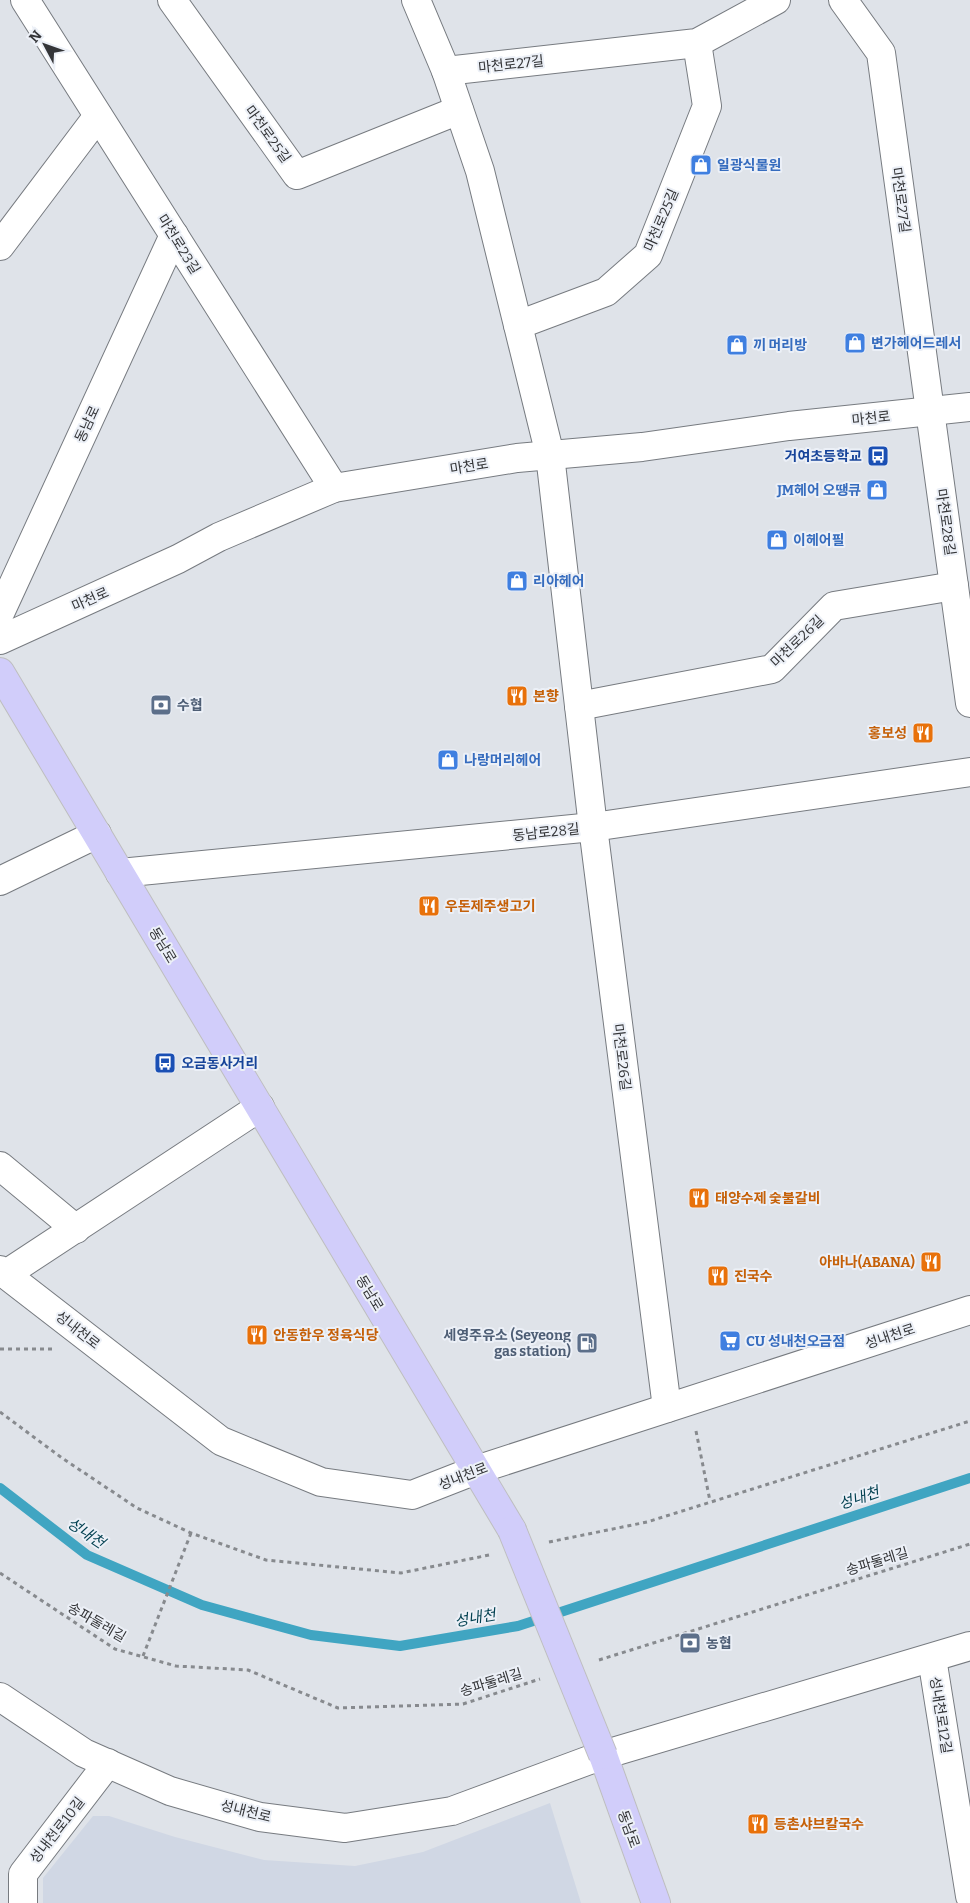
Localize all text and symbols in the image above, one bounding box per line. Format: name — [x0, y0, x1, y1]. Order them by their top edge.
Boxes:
north arrow — [20, 20, 70, 70]
text: N — [26, 27, 46, 46]
street label: 마천로27길 — [477, 53, 545, 76]
street label: 마천로25길 — [241, 102, 294, 166]
shop icon: 일광식물원 — [689, 153, 713, 177]
place label: 일광식물원 — [717, 157, 781, 174]
street label: 마천로27길 — [887, 166, 914, 234]
street label: 마천로25길 — [641, 186, 682, 254]
street label: 마천로23길 — [154, 211, 204, 277]
shop icon: 변가헤어드레서 — [843, 331, 867, 355]
shop icon: 끼 머리방 — [725, 333, 749, 357]
place label: 변가헤어드레서 — [871, 335, 961, 352]
place label: 끼 머리방 — [753, 337, 807, 354]
street label: 동남로 — [72, 403, 103, 445]
street label: 마천로 — [851, 408, 891, 429]
bus stop icon: 거여초등학교 — [866, 444, 890, 468]
place label: 거여초등학교 — [785, 448, 862, 465]
street label: 마천로 — [449, 455, 490, 478]
shop icon: JM헤어 오땡큐 — [865, 478, 889, 502]
place label: JM헤어 오땡큐 — [776, 482, 861, 499]
street label: 마천로28길 — [932, 487, 959, 557]
shop icon: 이헤어필 — [765, 528, 789, 552]
place label: 이헤어필 — [793, 532, 845, 549]
shop icon: 리아헤어 — [505, 569, 529, 593]
place label: 리아헤어 — [533, 573, 585, 590]
street label: 마천로 — [69, 584, 111, 615]
street label: 마천로26길 — [767, 612, 827, 671]
restaurant icon: 본향 — [505, 684, 529, 708]
place label: 본향 — [533, 688, 559, 705]
bank icon: 수협 — [149, 693, 173, 717]
place label: 수협 — [177, 697, 203, 714]
restaurant icon: 홍보성 — [911, 721, 935, 745]
place label: 홍보성 — [868, 725, 907, 742]
shop icon: 나랑머리헤어 — [436, 748, 460, 772]
place label: 나랑머리헤어 — [464, 752, 541, 769]
street label: 동남로28길 — [512, 821, 581, 844]
restaurant icon: 우돈제주생고기 — [417, 894, 441, 918]
place label: 우돈제주생고기 — [445, 898, 535, 915]
street label: 동남로 — [145, 924, 180, 966]
street label: 마천로26길 — [609, 1023, 634, 1092]
bus stop icon: 오금동사거리 — [153, 1051, 177, 1075]
place label: 오금동사거리 — [181, 1055, 258, 1072]
restaurant icon: 태양수제 숯불갈비 — [687, 1186, 711, 1210]
place label: 태양수제 숯불갈비 — [715, 1190, 821, 1207]
restaurant icon: 아바나(ABANA) — [919, 1250, 943, 1274]
place label: 아바나(ABANA) — [819, 1253, 915, 1271]
restaurant icon: 진국수 — [706, 1264, 730, 1288]
place label: 진국수 — [734, 1268, 773, 1285]
street label: 동남로 — [352, 1272, 387, 1314]
street label: 성내천로 — [52, 1308, 103, 1353]
street label: 성내천로 — [863, 1320, 917, 1353]
restaurant icon: 안동한우 정육식당 — [245, 1323, 269, 1347]
place label: 세영주유소 (Seyeong gas station) — [444, 1326, 571, 1360]
place label: 안동한우 정육식당 — [273, 1327, 379, 1344]
supermarket icon: CU 성내천오금점 — [718, 1329, 742, 1353]
fuel station icon: 세영주유소 (Seyeong gas station) — [575, 1331, 599, 1355]
place label: CU 성내천오금점 — [746, 1333, 845, 1350]
street label: 성내천로 — [436, 1459, 490, 1494]
water label: 성내천 — [837, 1482, 884, 1513]
water label: 성내천 — [64, 1514, 110, 1553]
street label: 송파둘레길 — [844, 1544, 910, 1579]
street label: 송파둘레길 — [65, 1599, 129, 1646]
water label: 성내천 — [453, 1605, 499, 1630]
bank icon: 농협 — [678, 1631, 702, 1655]
place label: 농협 — [706, 1635, 732, 1652]
street label: 송파둘레길 — [458, 1665, 524, 1700]
street label: 성내천로12길 — [926, 1675, 955, 1755]
street label: 성내천로10길 — [26, 1794, 88, 1867]
street label: 성내천로 — [219, 1797, 273, 1826]
street label: 동남로 — [614, 1808, 643, 1850]
restaurant icon: 등촌샤브칼국수 — [746, 1812, 770, 1836]
place label: 등촌샤브칼국수 — [774, 1816, 864, 1833]

